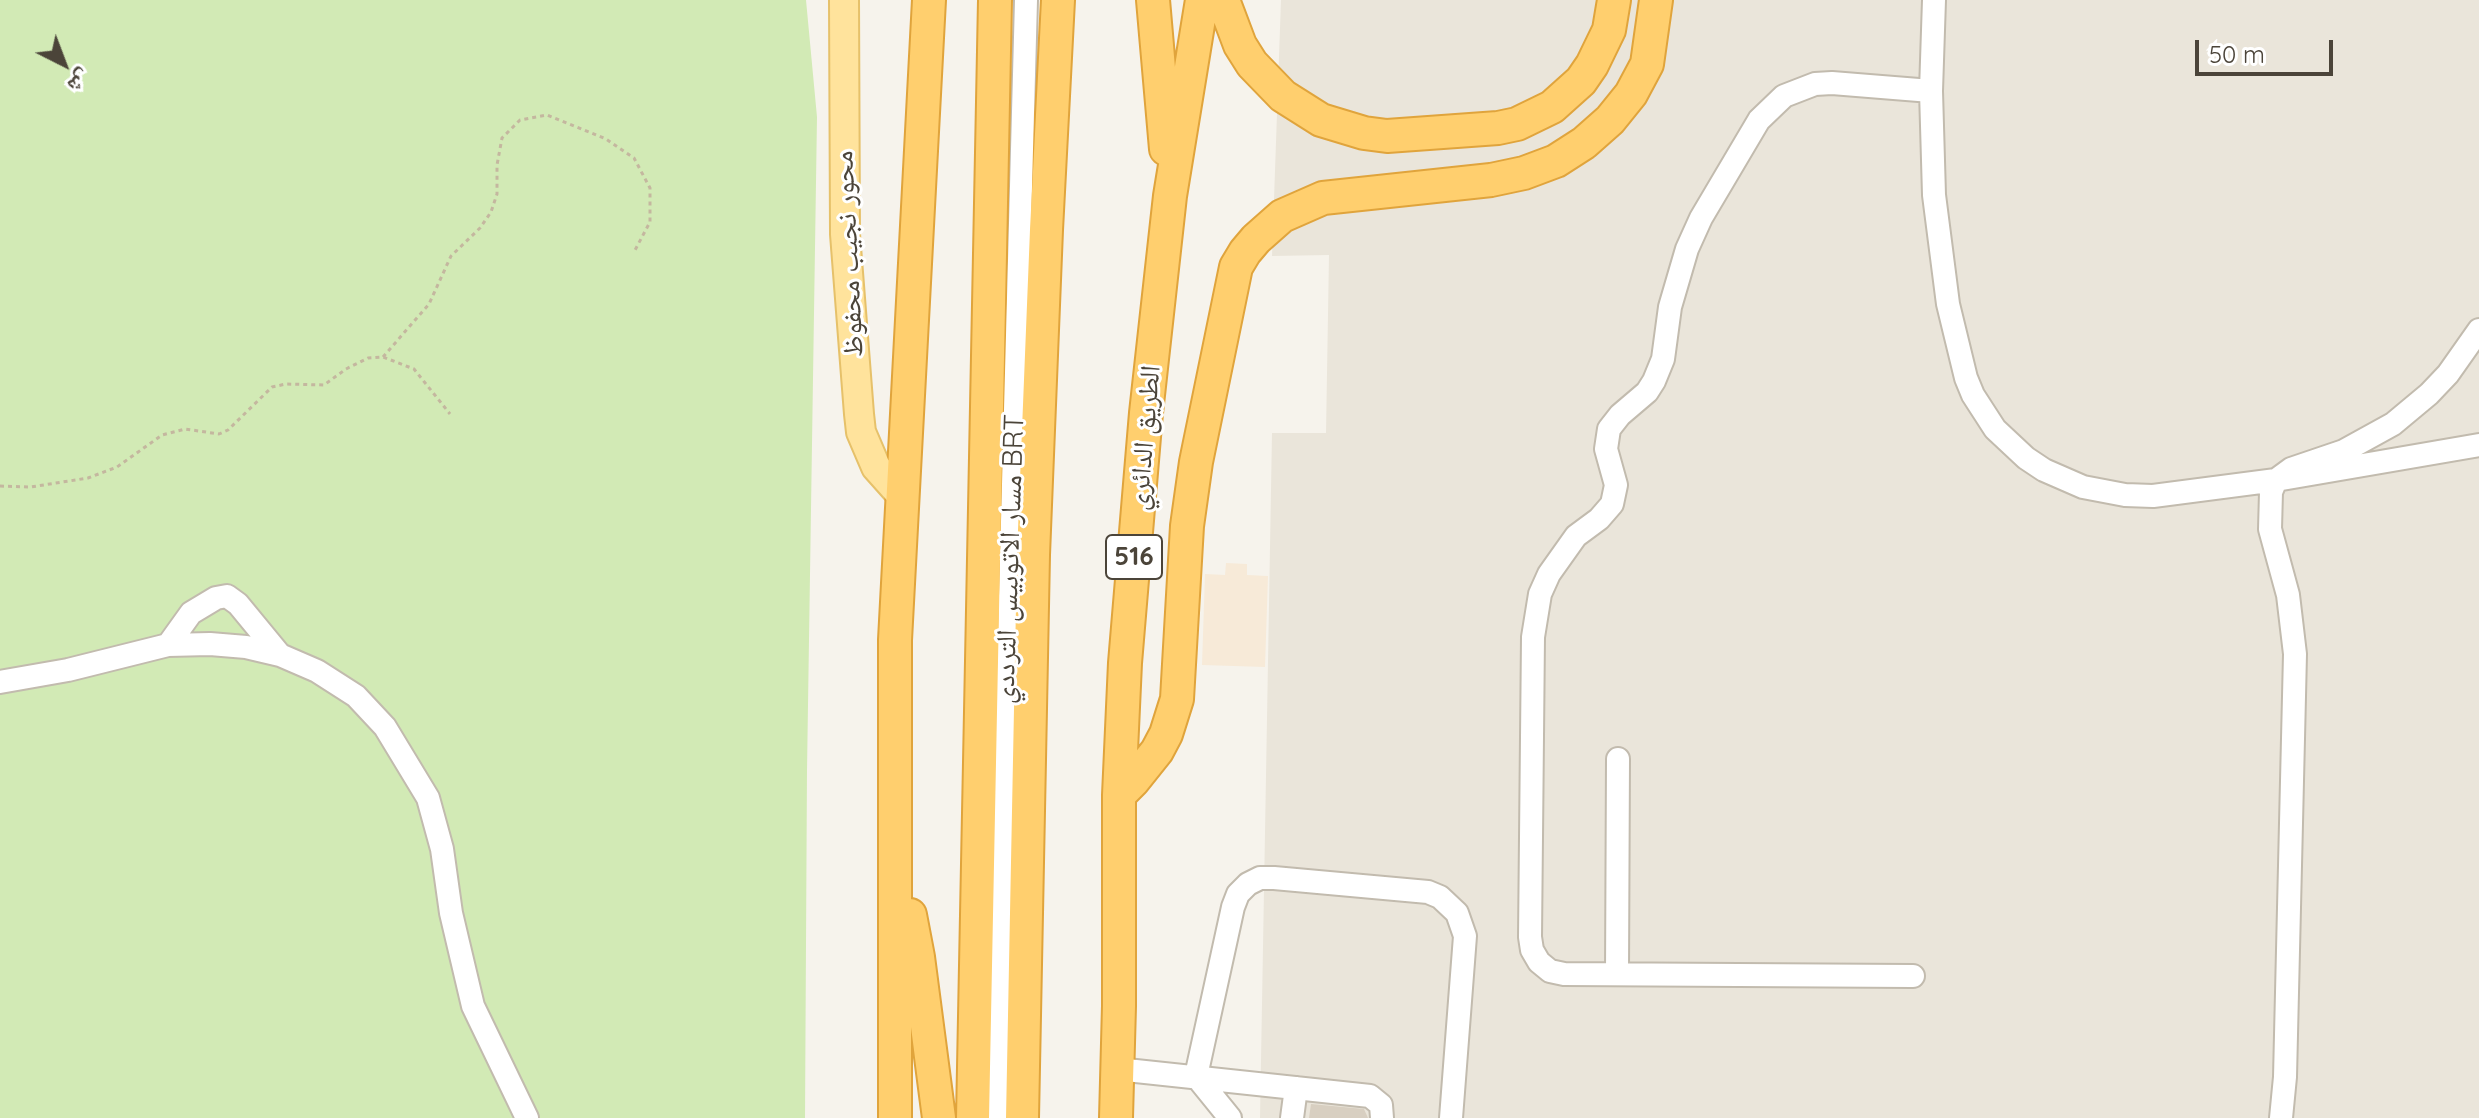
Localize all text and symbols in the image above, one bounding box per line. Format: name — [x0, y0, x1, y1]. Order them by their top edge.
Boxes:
north arrow — [24, 24, 104, 104]
scale bar — [2199, 24, 2337, 74]
text: 50 m — [2209, 39, 2265, 69]
text: ش — [62, 64, 98, 100]
street label: محور نجيب محفوظ — [827, 150, 871, 358]
street label: الطريق الدائري — [1122, 364, 1168, 512]
street label: مسار الاتوبيس الترددي BRT — [988, 413, 1032, 705]
road number: 516 — [1106, 535, 1162, 579]

